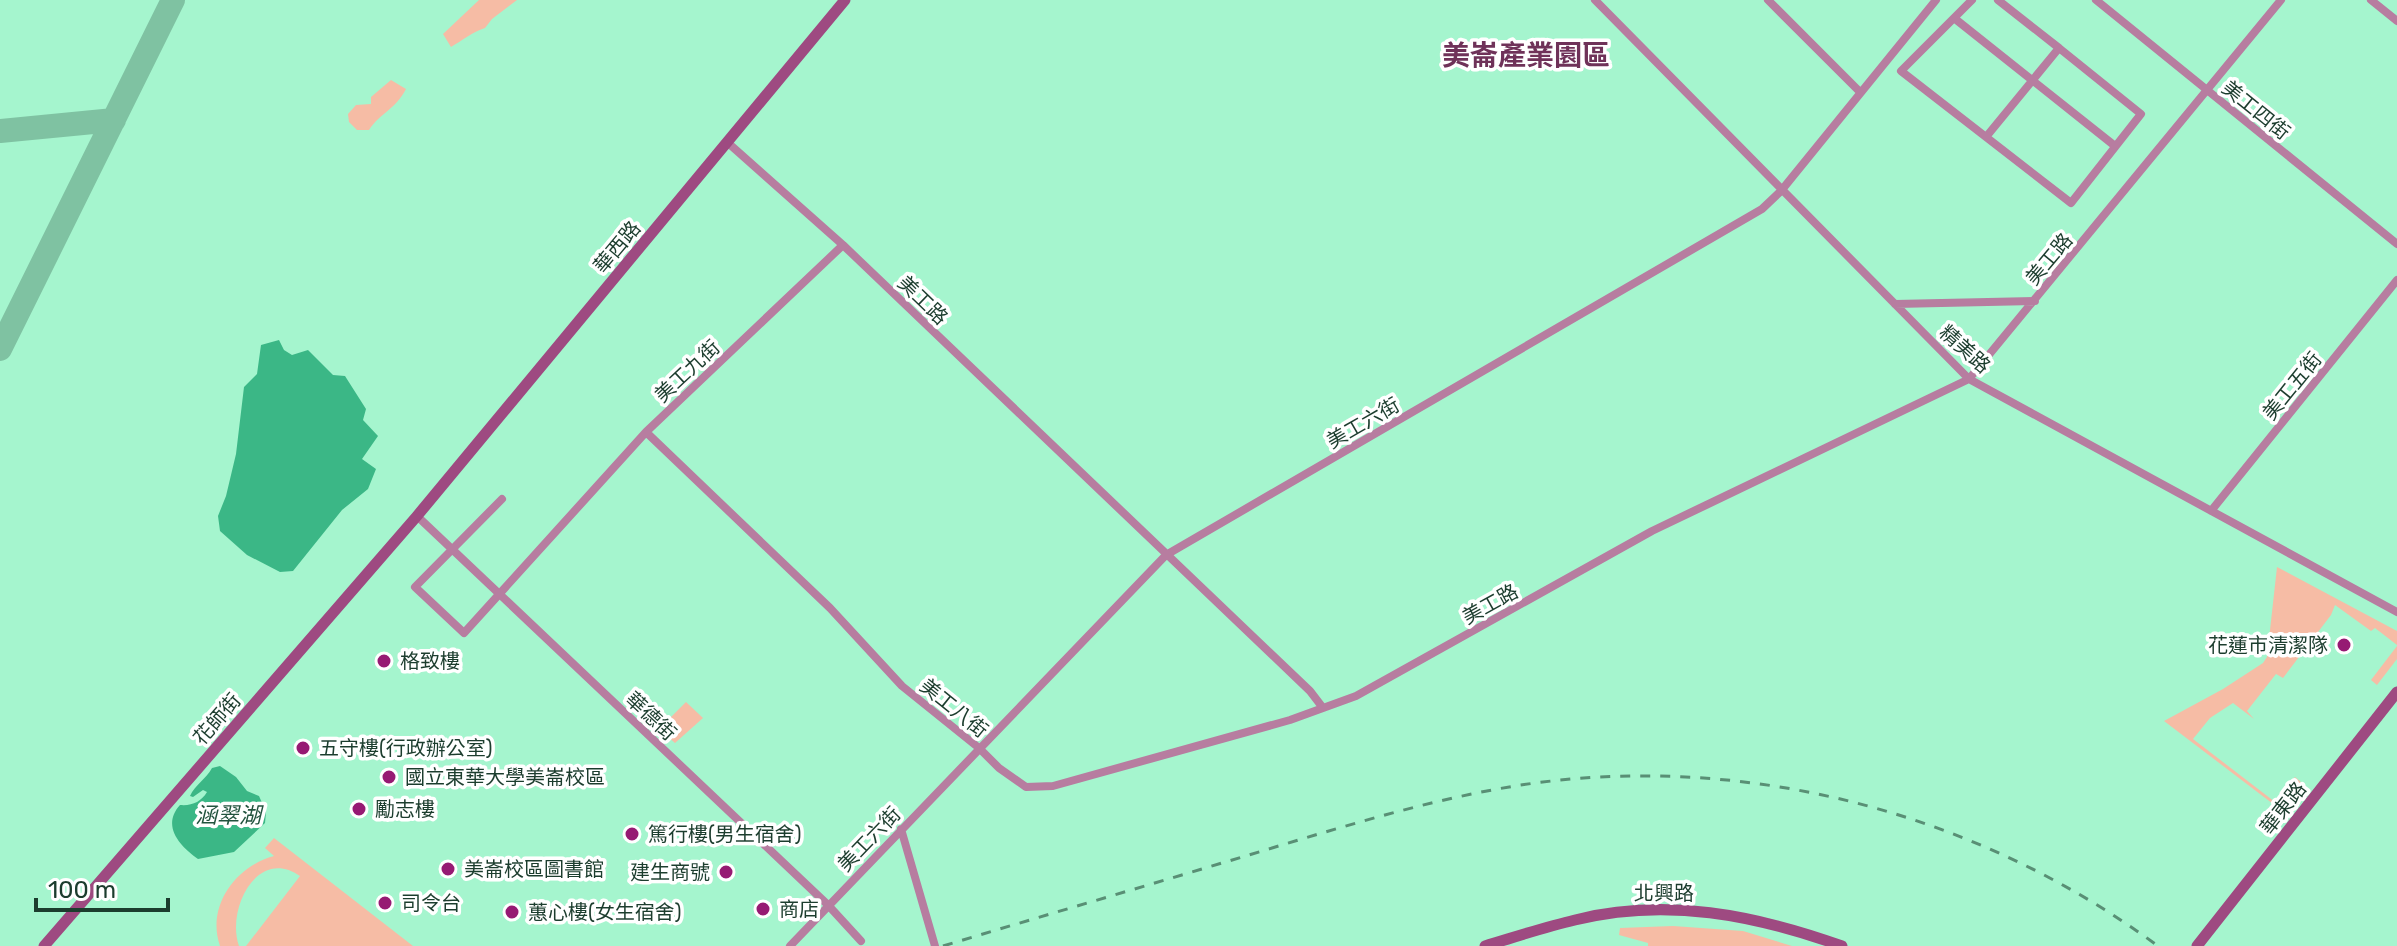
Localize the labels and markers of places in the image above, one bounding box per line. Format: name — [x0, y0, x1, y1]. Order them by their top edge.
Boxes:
place label: 花蓮市清潔隊 — [2208, 633, 2328, 657]
marker: 花蓮市清潔隊 — [2335, 636, 2353, 654]
place label: 格致樓 — [400, 649, 460, 673]
marker: 格致樓 — [375, 652, 393, 670]
place label: 五守樓(行政辦公室) — [319, 736, 493, 760]
marker: 五守樓(行政辦公室) — [294, 739, 312, 757]
place label: 國立東華大學美崙校區 — [405, 765, 605, 789]
marker: 國立東華大學美崙校區 — [380, 768, 398, 786]
place label: 勵志樓 — [375, 797, 435, 821]
marker: 勵志樓 — [350, 800, 368, 818]
place label: 篤行樓(男生宿舍) — [648, 822, 802, 846]
marker: 篤行樓(男生宿舍) — [623, 825, 641, 843]
place label: 美崙校區圖書館 — [464, 857, 604, 881]
marker: 美崙校區圖書館 — [439, 860, 457, 878]
place label: 建生商號 — [630, 860, 710, 884]
marker: 建生商號 — [717, 863, 735, 881]
place label: 司令台 — [401, 891, 461, 915]
marker: 司令台 — [376, 894, 394, 912]
place label: 商店 — [779, 897, 819, 921]
place label: 蕙心樓(女生宿舍) — [528, 900, 682, 924]
marker: 商店 — [754, 900, 772, 918]
marker: 蕙心樓(女生宿舍) — [503, 903, 521, 921]

